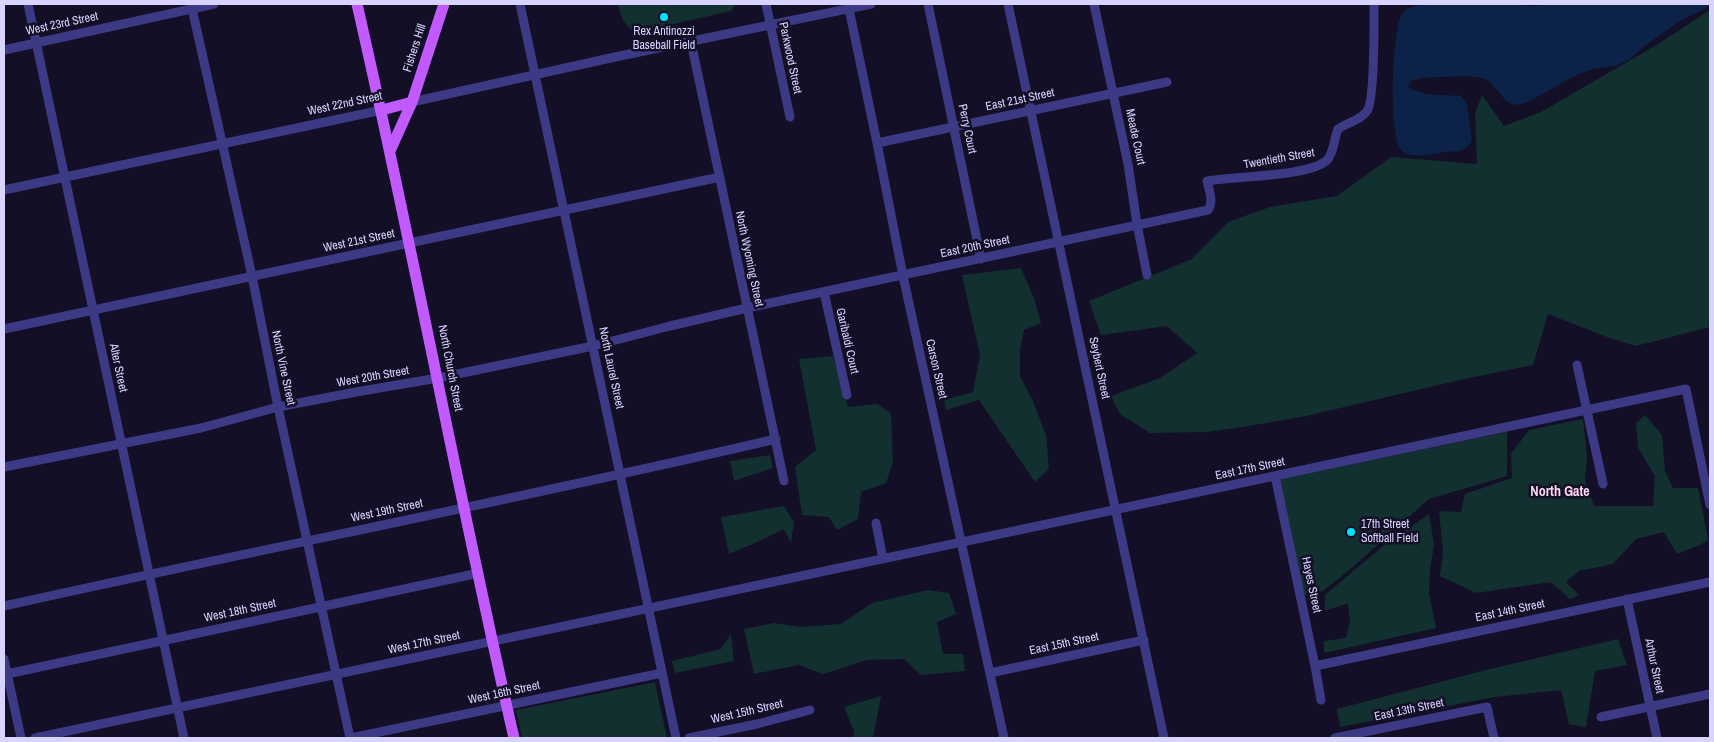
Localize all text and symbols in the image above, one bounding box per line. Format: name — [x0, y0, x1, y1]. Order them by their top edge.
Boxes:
street label: West 23rd Street — [24, 9, 100, 39]
marker: Rex Antinozzi Baseball Field — [658, 11, 670, 23]
street label: Parkwood Street — [775, 21, 805, 95]
street label: Fishers Hill — [400, 22, 430, 74]
place label: Rex Antinozzi Baseball Field — [633, 25, 695, 53]
street label: East 21st Street — [984, 86, 1056, 114]
street label: West 22nd Street — [306, 89, 384, 119]
street label: Perry Court — [955, 103, 979, 155]
street label: Meade Court — [1122, 108, 1148, 166]
street label: Twentieth Street — [1242, 146, 1316, 172]
street label: North Wyoming Street — [732, 210, 766, 308]
street label: West 21st Street — [322, 226, 396, 256]
street label: East 20th Street — [939, 233, 1011, 261]
street label: Garibaldi Court — [832, 307, 862, 375]
street label: North Church Street — [435, 324, 465, 412]
street label: North Laurel Street — [595, 326, 627, 410]
street label: North Vine Street — [268, 329, 298, 407]
street label: Seybert Street — [1085, 336, 1113, 400]
street label: Carson Street — [922, 338, 950, 400]
street label: Alter Street — [106, 342, 130, 394]
street label: West 20th Street — [336, 364, 410, 390]
street label: East 17th Street — [1214, 455, 1286, 483]
district label: North Gate — [1530, 484, 1590, 500]
street label: West 19th Street — [350, 496, 424, 526]
place label: 17th Street Softball Field — [1361, 518, 1418, 546]
marker: 17th Street Softball Field — [1345, 526, 1357, 538]
street label: Hayes Street — [1298, 556, 1324, 614]
street label: West 18th Street — [203, 596, 277, 626]
street label: East 14th Street — [1474, 597, 1546, 625]
street label: West 17th Street — [387, 628, 461, 658]
street label: East 15th Street — [1028, 630, 1100, 658]
street label: Arthur Street — [1641, 637, 1667, 695]
street label: West 16th Street — [467, 678, 541, 708]
street label: East 13th Street — [1373, 696, 1445, 724]
street label: West 15th Street — [710, 697, 784, 727]

